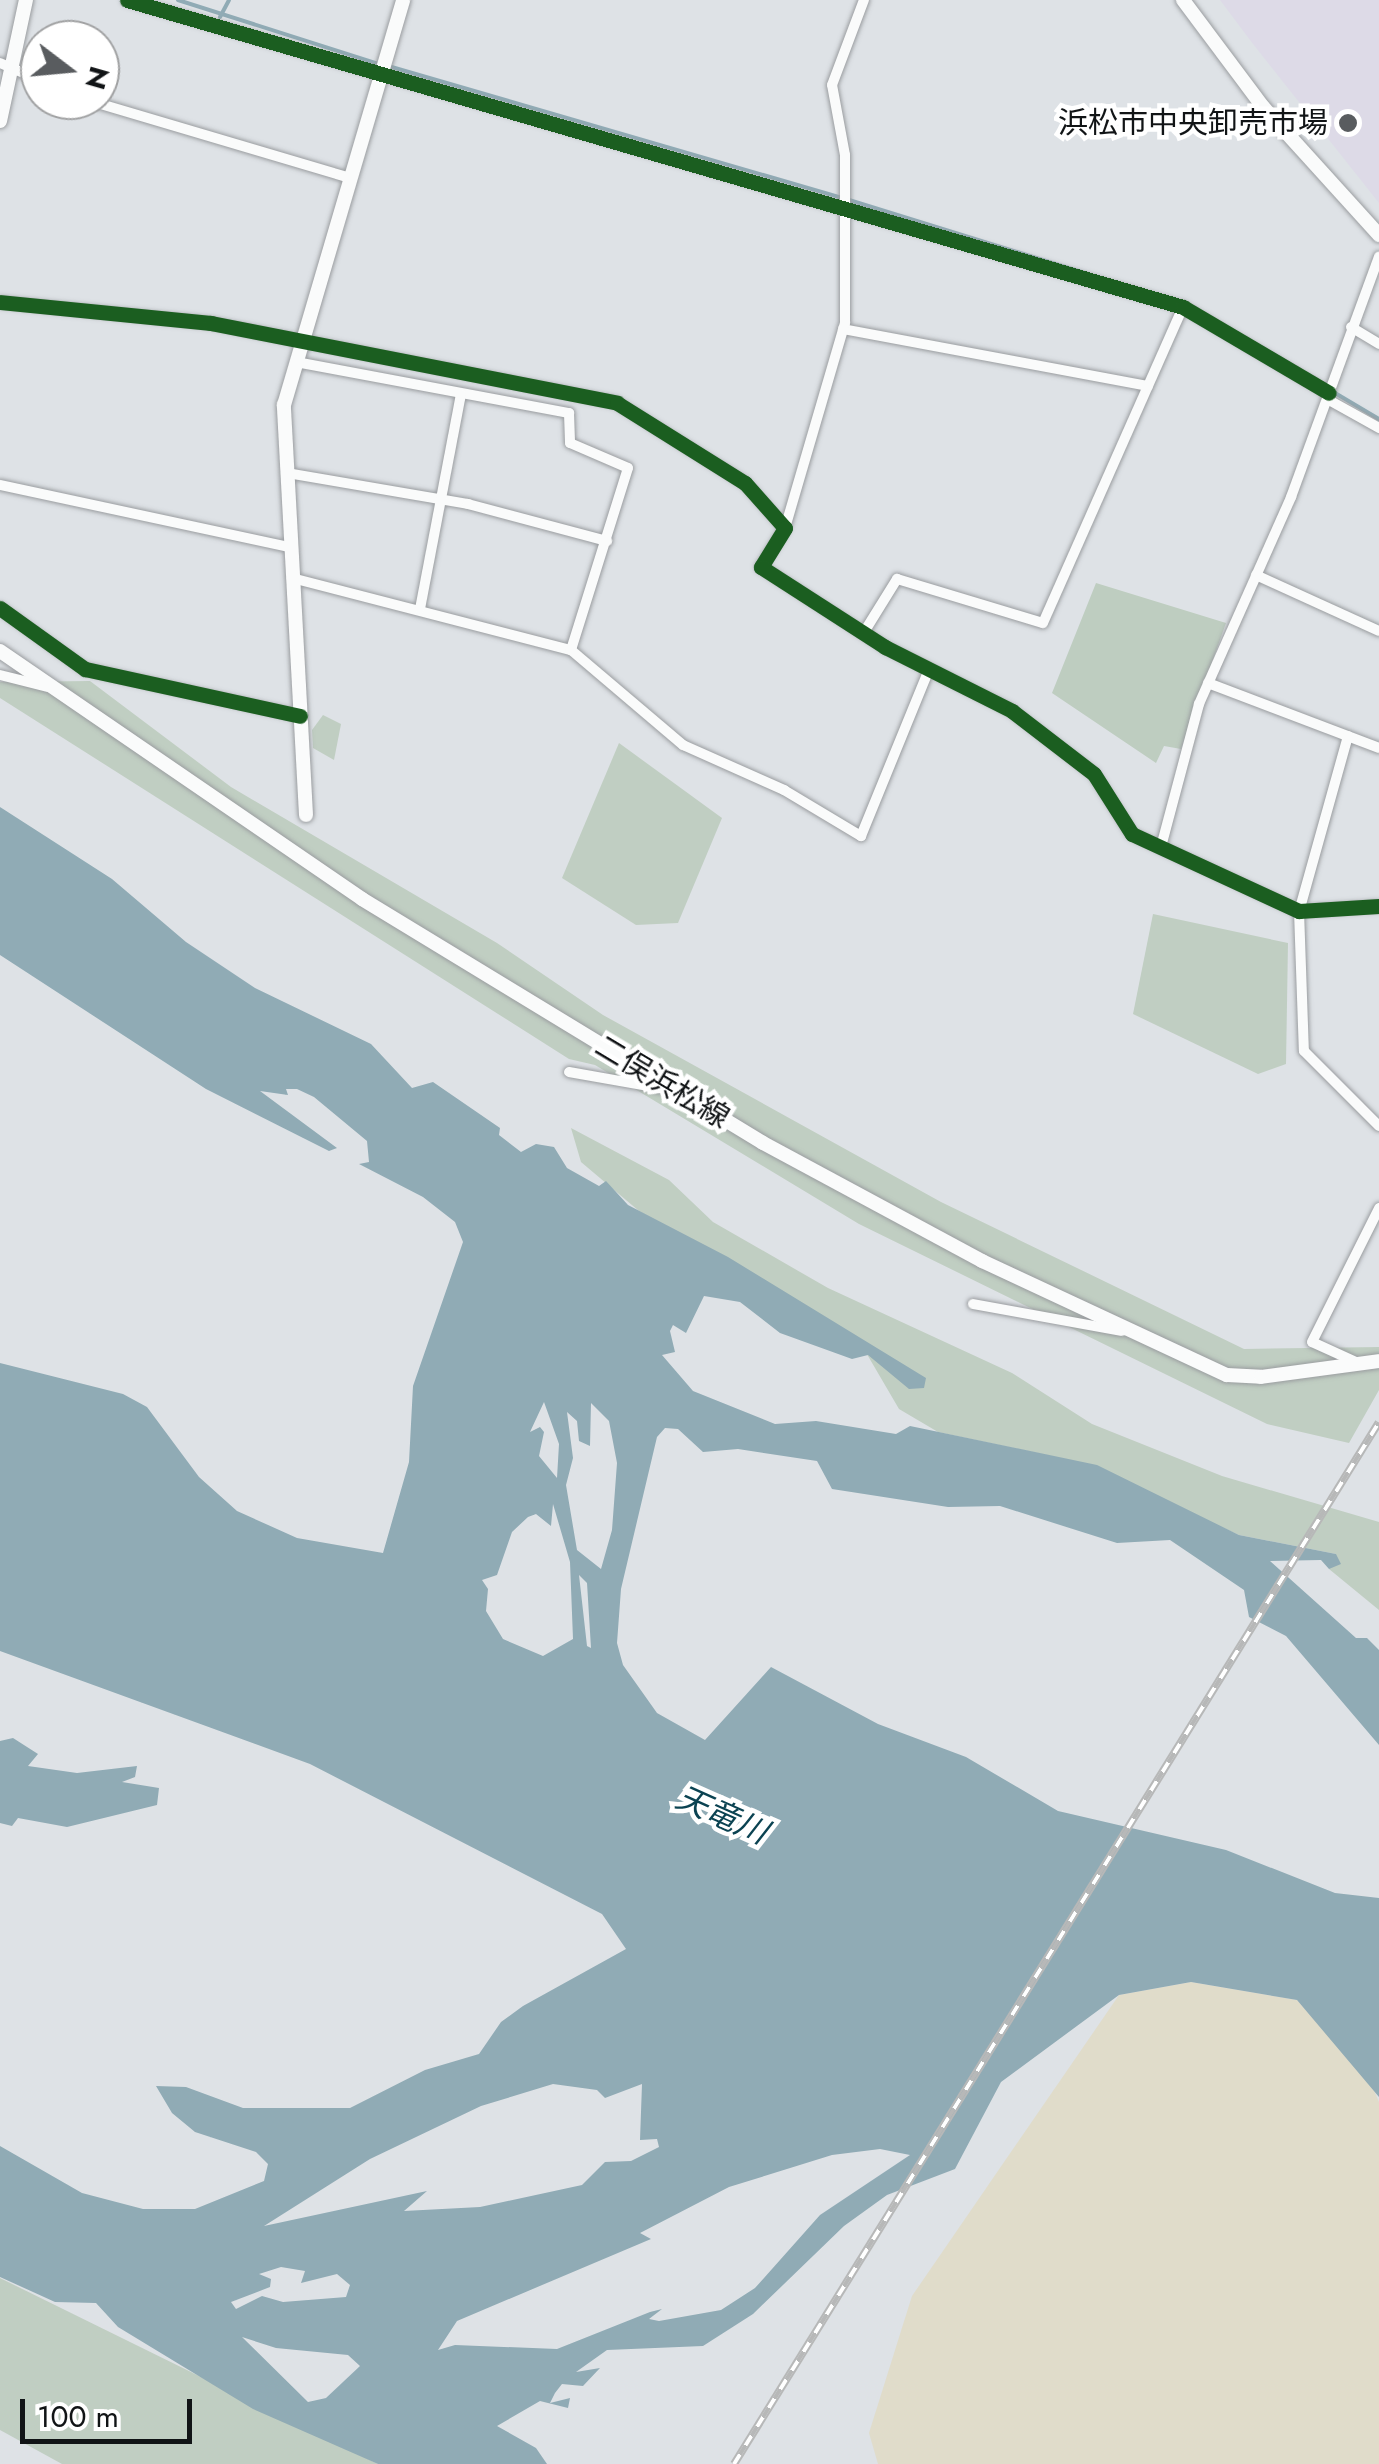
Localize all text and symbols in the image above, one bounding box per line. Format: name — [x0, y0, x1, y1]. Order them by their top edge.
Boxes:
north arrow — [20, 20, 120, 120]
text: N — [75, 62, 120, 94]
place label: 浜松市中央卸売市場 — [1058, 105, 1328, 141]
marker: 浜松市中央卸売市場 — [1337, 112, 1359, 134]
street label: 二俣浜松線 — [588, 1028, 736, 1136]
water label: 天竜川 — [670, 1778, 774, 1852]
scale bar — [25, 2379, 198, 2441]
text: 100 m — [37, 2395, 119, 2438]

